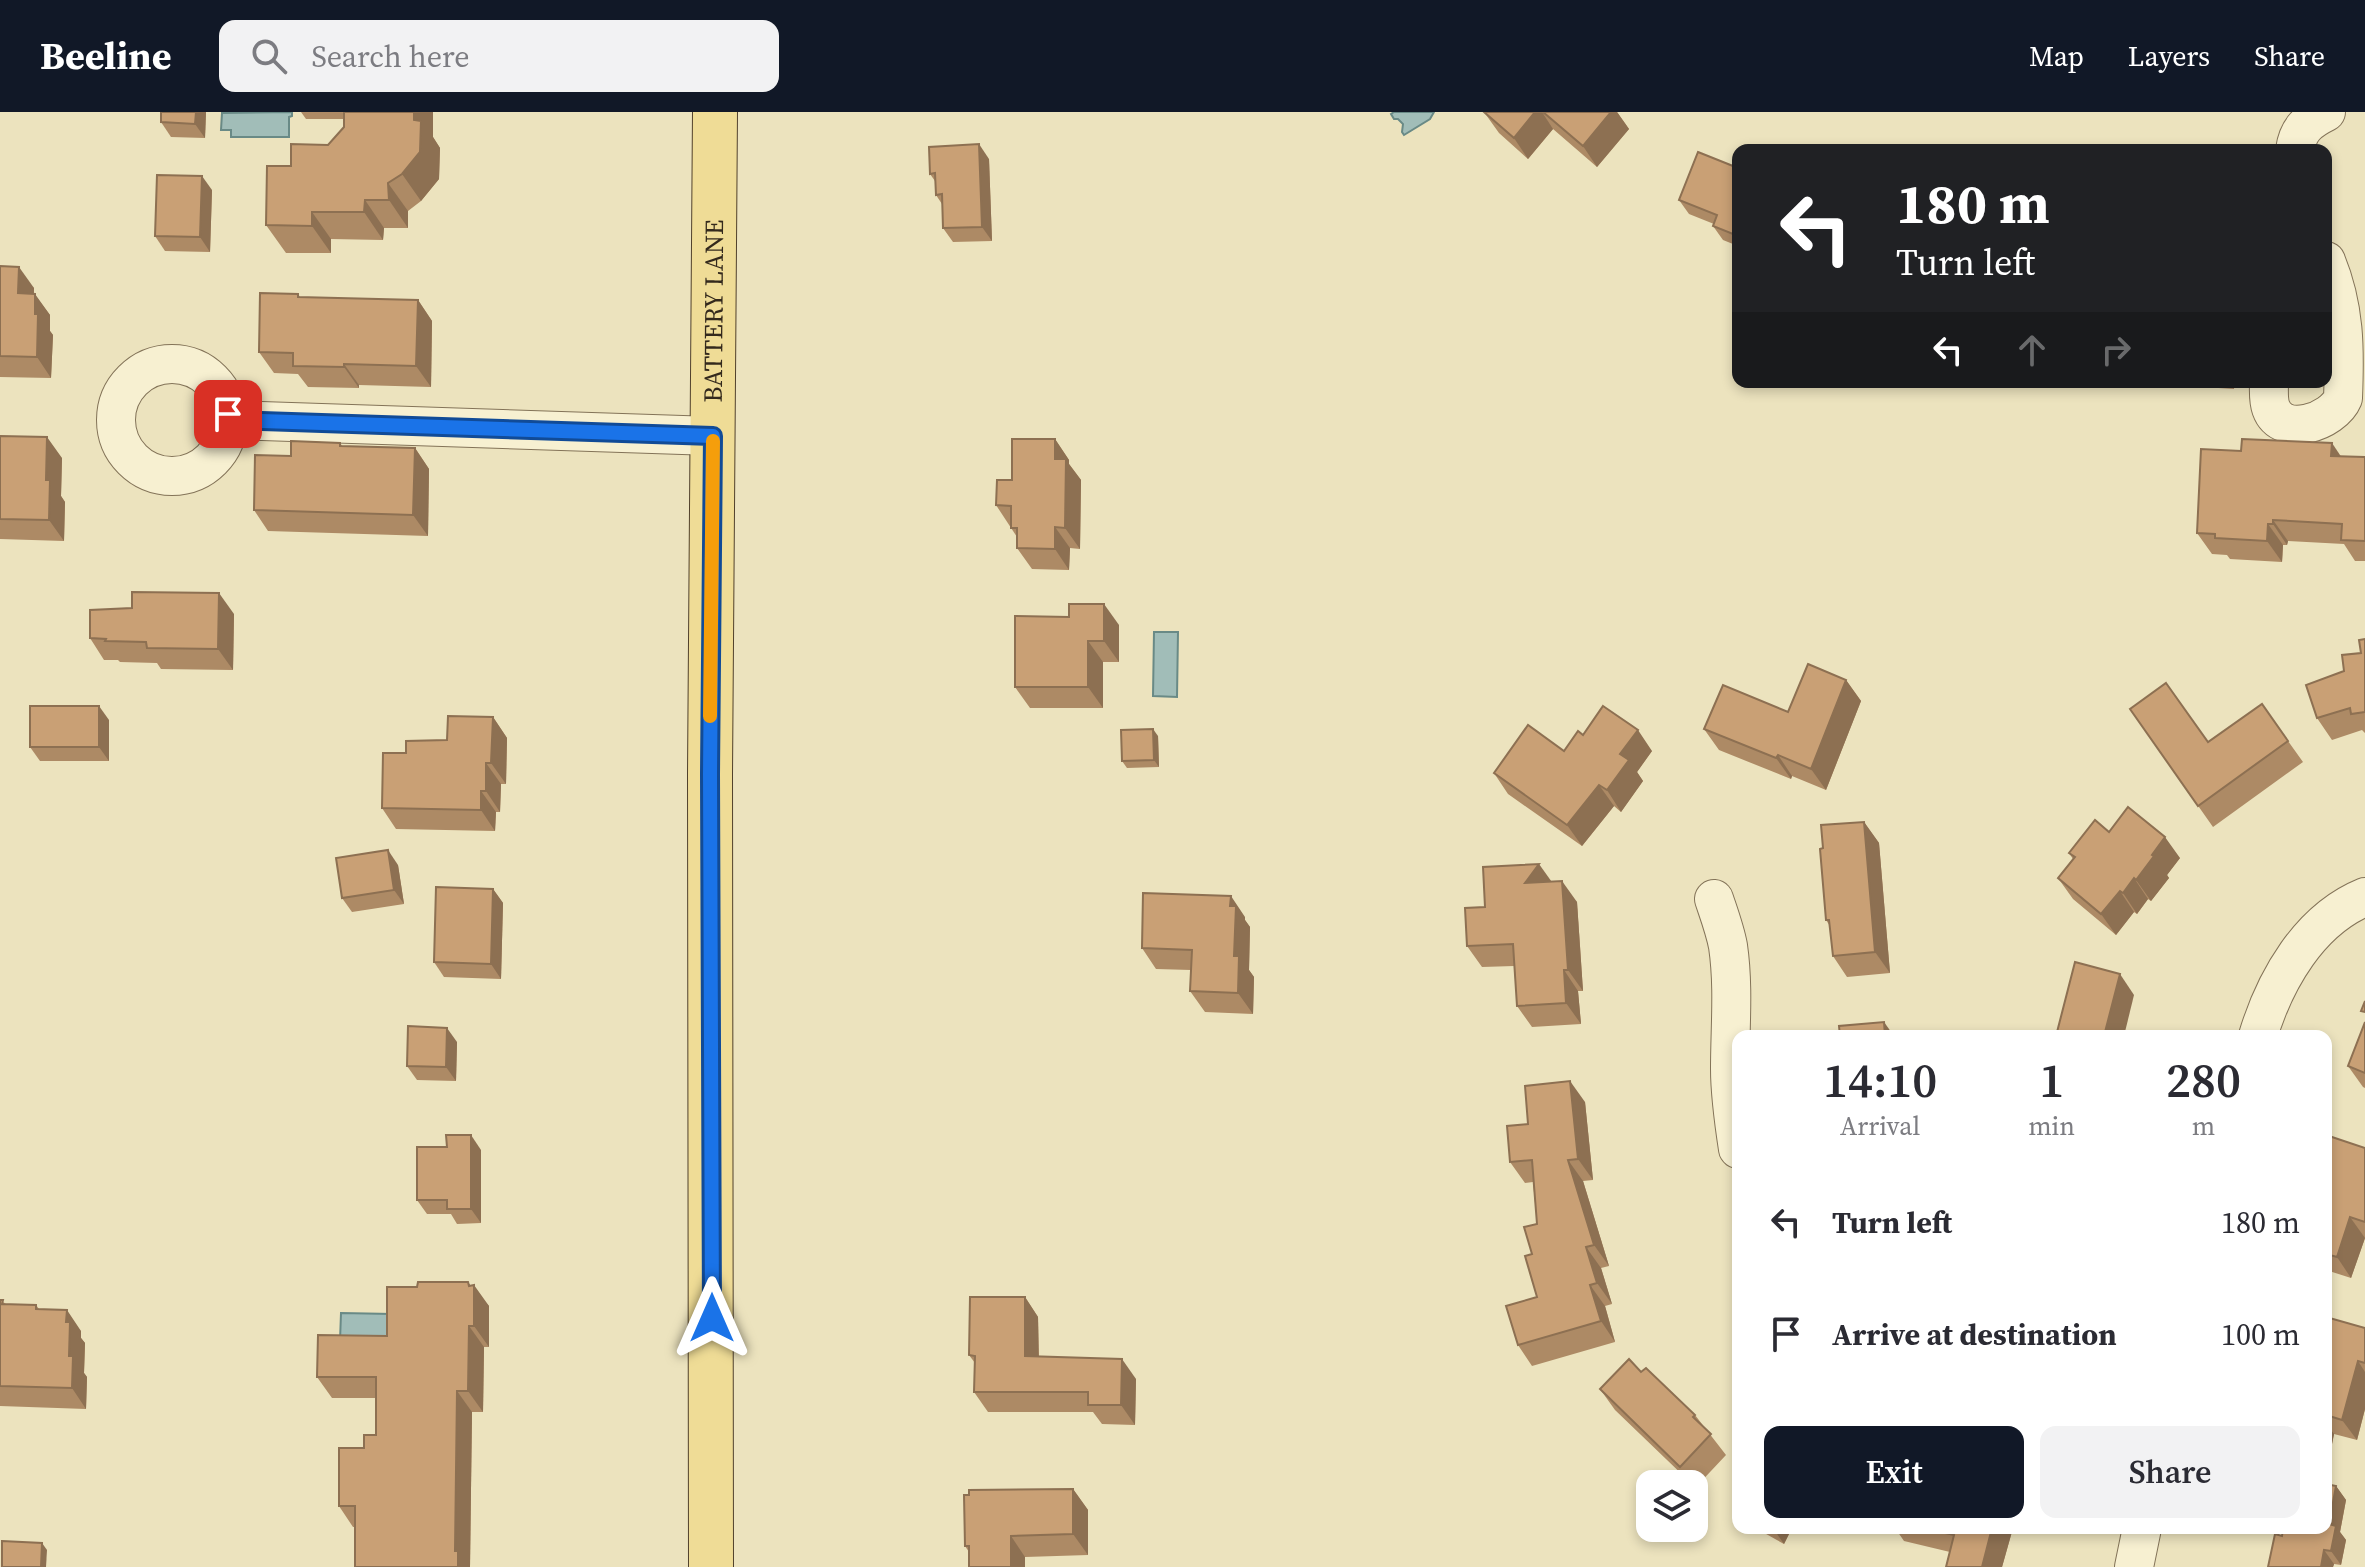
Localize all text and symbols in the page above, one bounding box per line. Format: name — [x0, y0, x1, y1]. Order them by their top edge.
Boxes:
search box — [219, 20, 779, 92]
text: Beeline — [40, 30, 171, 82]
icon: search — [247, 34, 291, 78]
text: Search here — [311, 36, 470, 77]
text: Map — [2029, 37, 2084, 75]
text: Layers — [2128, 37, 2210, 75]
text: Share — [2254, 37, 2325, 75]
text: 180 m — [1896, 165, 2050, 242]
icon: left — [1764, 176, 1868, 280]
street label: BATTERY LANE — [695, 219, 732, 403]
text: Turn left — [1896, 238, 2035, 287]
icon: left — [1926, 328, 1970, 372]
icon: ahead — [2010, 328, 2054, 372]
icon: right — [2094, 328, 2138, 372]
pin — [194, 380, 262, 448]
icon: arrive — [206, 392, 250, 436]
text: 14:10 — [1823, 1047, 1937, 1113]
text: 1 — [2039, 1047, 2064, 1113]
text: 280 — [2166, 1047, 2241, 1113]
text: Arrival — [1840, 1108, 1920, 1144]
text: min — [2028, 1108, 2075, 1144]
text: m — [2192, 1108, 2215, 1144]
icon: left — [1764, 1200, 1808, 1244]
text: Turn left — [1832, 1202, 1952, 1243]
text: 180 m — [2221, 1202, 2300, 1243]
position arrow — [670, 1276, 754, 1360]
icon: arrive — [1764, 1312, 1808, 1356]
text: Arrive at destination — [1832, 1314, 2117, 1355]
text: 100 m — [2221, 1314, 2300, 1355]
button: Exit — [1764, 1426, 2024, 1518]
button: Share — [2040, 1426, 2300, 1518]
map controls — [1636, 1470, 1708, 1542]
button: layers — [1636, 1470, 1708, 1542]

